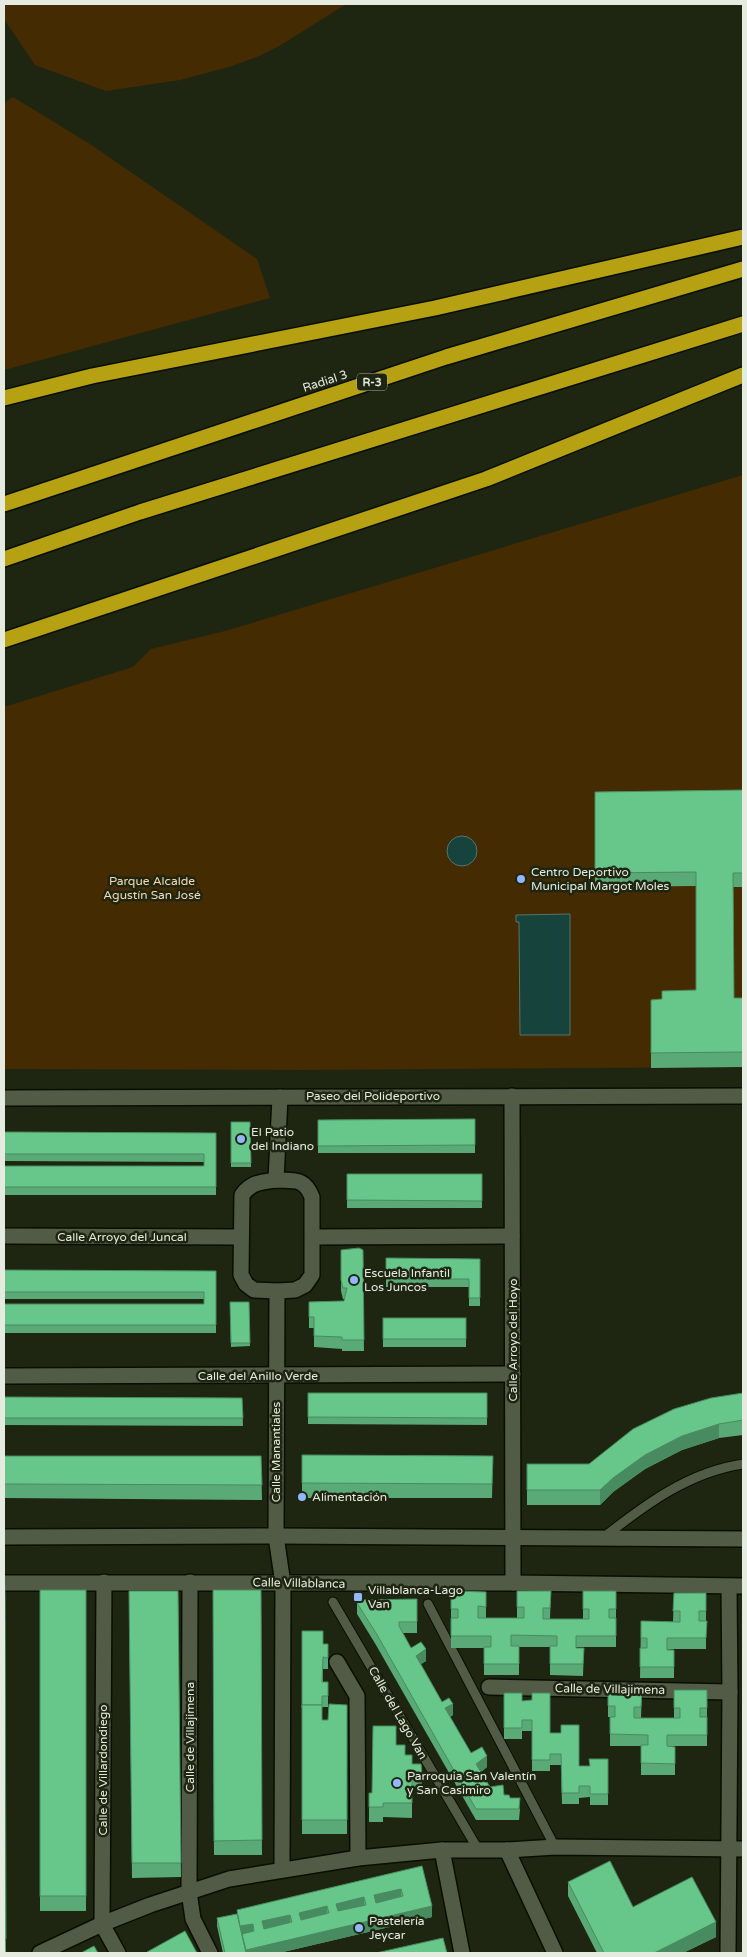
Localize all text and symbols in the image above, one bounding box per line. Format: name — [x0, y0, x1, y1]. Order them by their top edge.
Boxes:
street label: Radial 3 — [301, 367, 349, 395]
road number: R-3 — [357, 374, 387, 391]
place label: Centro Deportivo Municipal Margot Moles — [531, 865, 670, 893]
marker: Centro Deportivo Municipal Margot Moles — [515, 873, 527, 885]
park label: Parque Alcalde Agustín San José — [103, 874, 201, 902]
street label: Paseo del Polideportivo — [306, 1089, 440, 1103]
place label: El Patio del Indiano — [251, 1125, 314, 1153]
marker: El Patio del Indiano — [235, 1133, 247, 1145]
street label: Calle Arroyo del Juncal — [57, 1230, 187, 1244]
place label: Escuela Infantil Los Juncos — [364, 1266, 450, 1294]
marker: Escuela Infantil Los Juncos — [348, 1274, 360, 1286]
street label: Calle Arroyo del Hoyo — [506, 1278, 520, 1402]
street label: Calle del Anillo Verde — [198, 1369, 318, 1383]
street label: Calle Manantiales — [269, 1402, 283, 1502]
place label: Alimentación — [312, 1490, 387, 1504]
marker: Alimentación — [296, 1491, 308, 1503]
street label: Calle Villablanca — [253, 1575, 345, 1591]
place label: Villablanca-Lago Van — [368, 1583, 463, 1611]
marker: Villablanca-Lago Van — [352, 1591, 364, 1603]
street label: Calle del Lago Van — [366, 1664, 430, 1762]
street label: Calle de Villajimena — [555, 1681, 665, 1697]
street label: Calle de Villajimena — [183, 1682, 197, 1792]
street label: Calle de Villardondiego — [96, 1704, 110, 1836]
place label: Parroquia San Valentín y San Casimiro — [407, 1769, 536, 1797]
marker: Parroquia San Valentín y San Casimiro — [391, 1777, 403, 1789]
place label: Pastelería Jeycar — [369, 1914, 425, 1942]
marker: Pastelería Jeycar — [353, 1922, 365, 1934]

